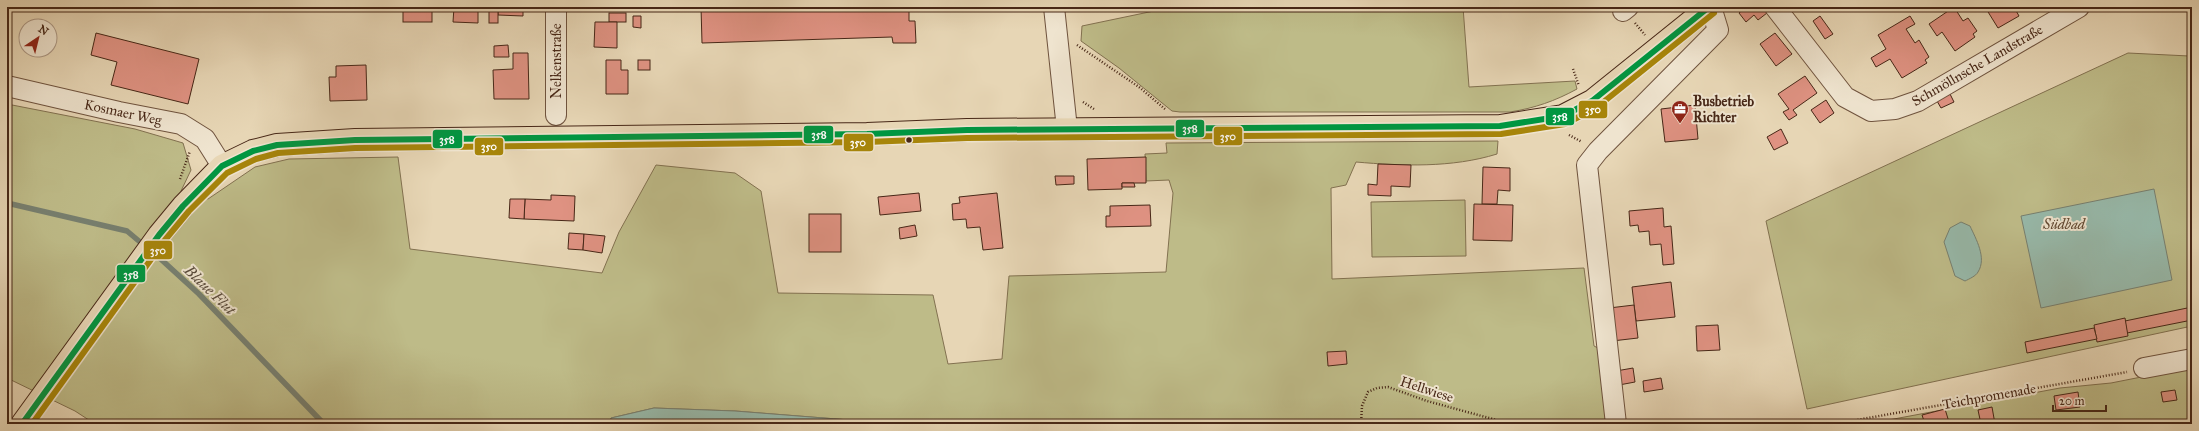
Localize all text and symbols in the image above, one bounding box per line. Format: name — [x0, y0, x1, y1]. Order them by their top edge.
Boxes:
north arrow — [18, 18, 58, 58]
street label: Schmöllnsche Landstraße — [1909, 21, 2046, 110]
text: N — [36, 22, 52, 39]
street label: Nelkenstraße — [548, 23, 565, 99]
place label: Busbetrieb Richter — [1693, 93, 1754, 126]
street label: Kosmaer Weg — [83, 96, 164, 129]
office icon: Busbetrieb Richter — [1670, 99, 1690, 124]
line badge: 350 — [1578, 100, 1608, 119]
text: 350 — [1585, 103, 1602, 117]
line badge: 358 — [1545, 107, 1575, 126]
text: 358 — [1552, 110, 1568, 124]
line badge: 358 — [1175, 119, 1205, 138]
text: 358 — [1182, 122, 1198, 136]
line badge: 358 — [803, 125, 834, 144]
line badge: 350 — [1213, 126, 1243, 146]
text: 358 — [811, 128, 827, 142]
line badge: 358 — [432, 129, 463, 149]
text: 350 — [1220, 130, 1237, 144]
text: 358 — [439, 133, 455, 147]
line badge: 350 — [843, 133, 874, 152]
unlabelled marker — [904, 135, 914, 145]
text: 350 — [850, 136, 867, 150]
line badge: 350 — [474, 137, 504, 156]
text: 350 — [481, 140, 498, 154]
park label: Südbad — [2042, 216, 2087, 233]
line badge: 350 — [143, 240, 173, 260]
text: 350 — [150, 244, 167, 258]
water label: Blaue Flut — [180, 261, 240, 320]
line badge: 358 — [116, 264, 146, 283]
text: 358 — [123, 268, 139, 282]
street label: Hellwiese — [1398, 373, 1456, 406]
street label: Teichpromenade — [1941, 380, 2037, 413]
scale bar — [2053, 387, 2106, 413]
text: 20 m — [2059, 394, 2085, 408]

